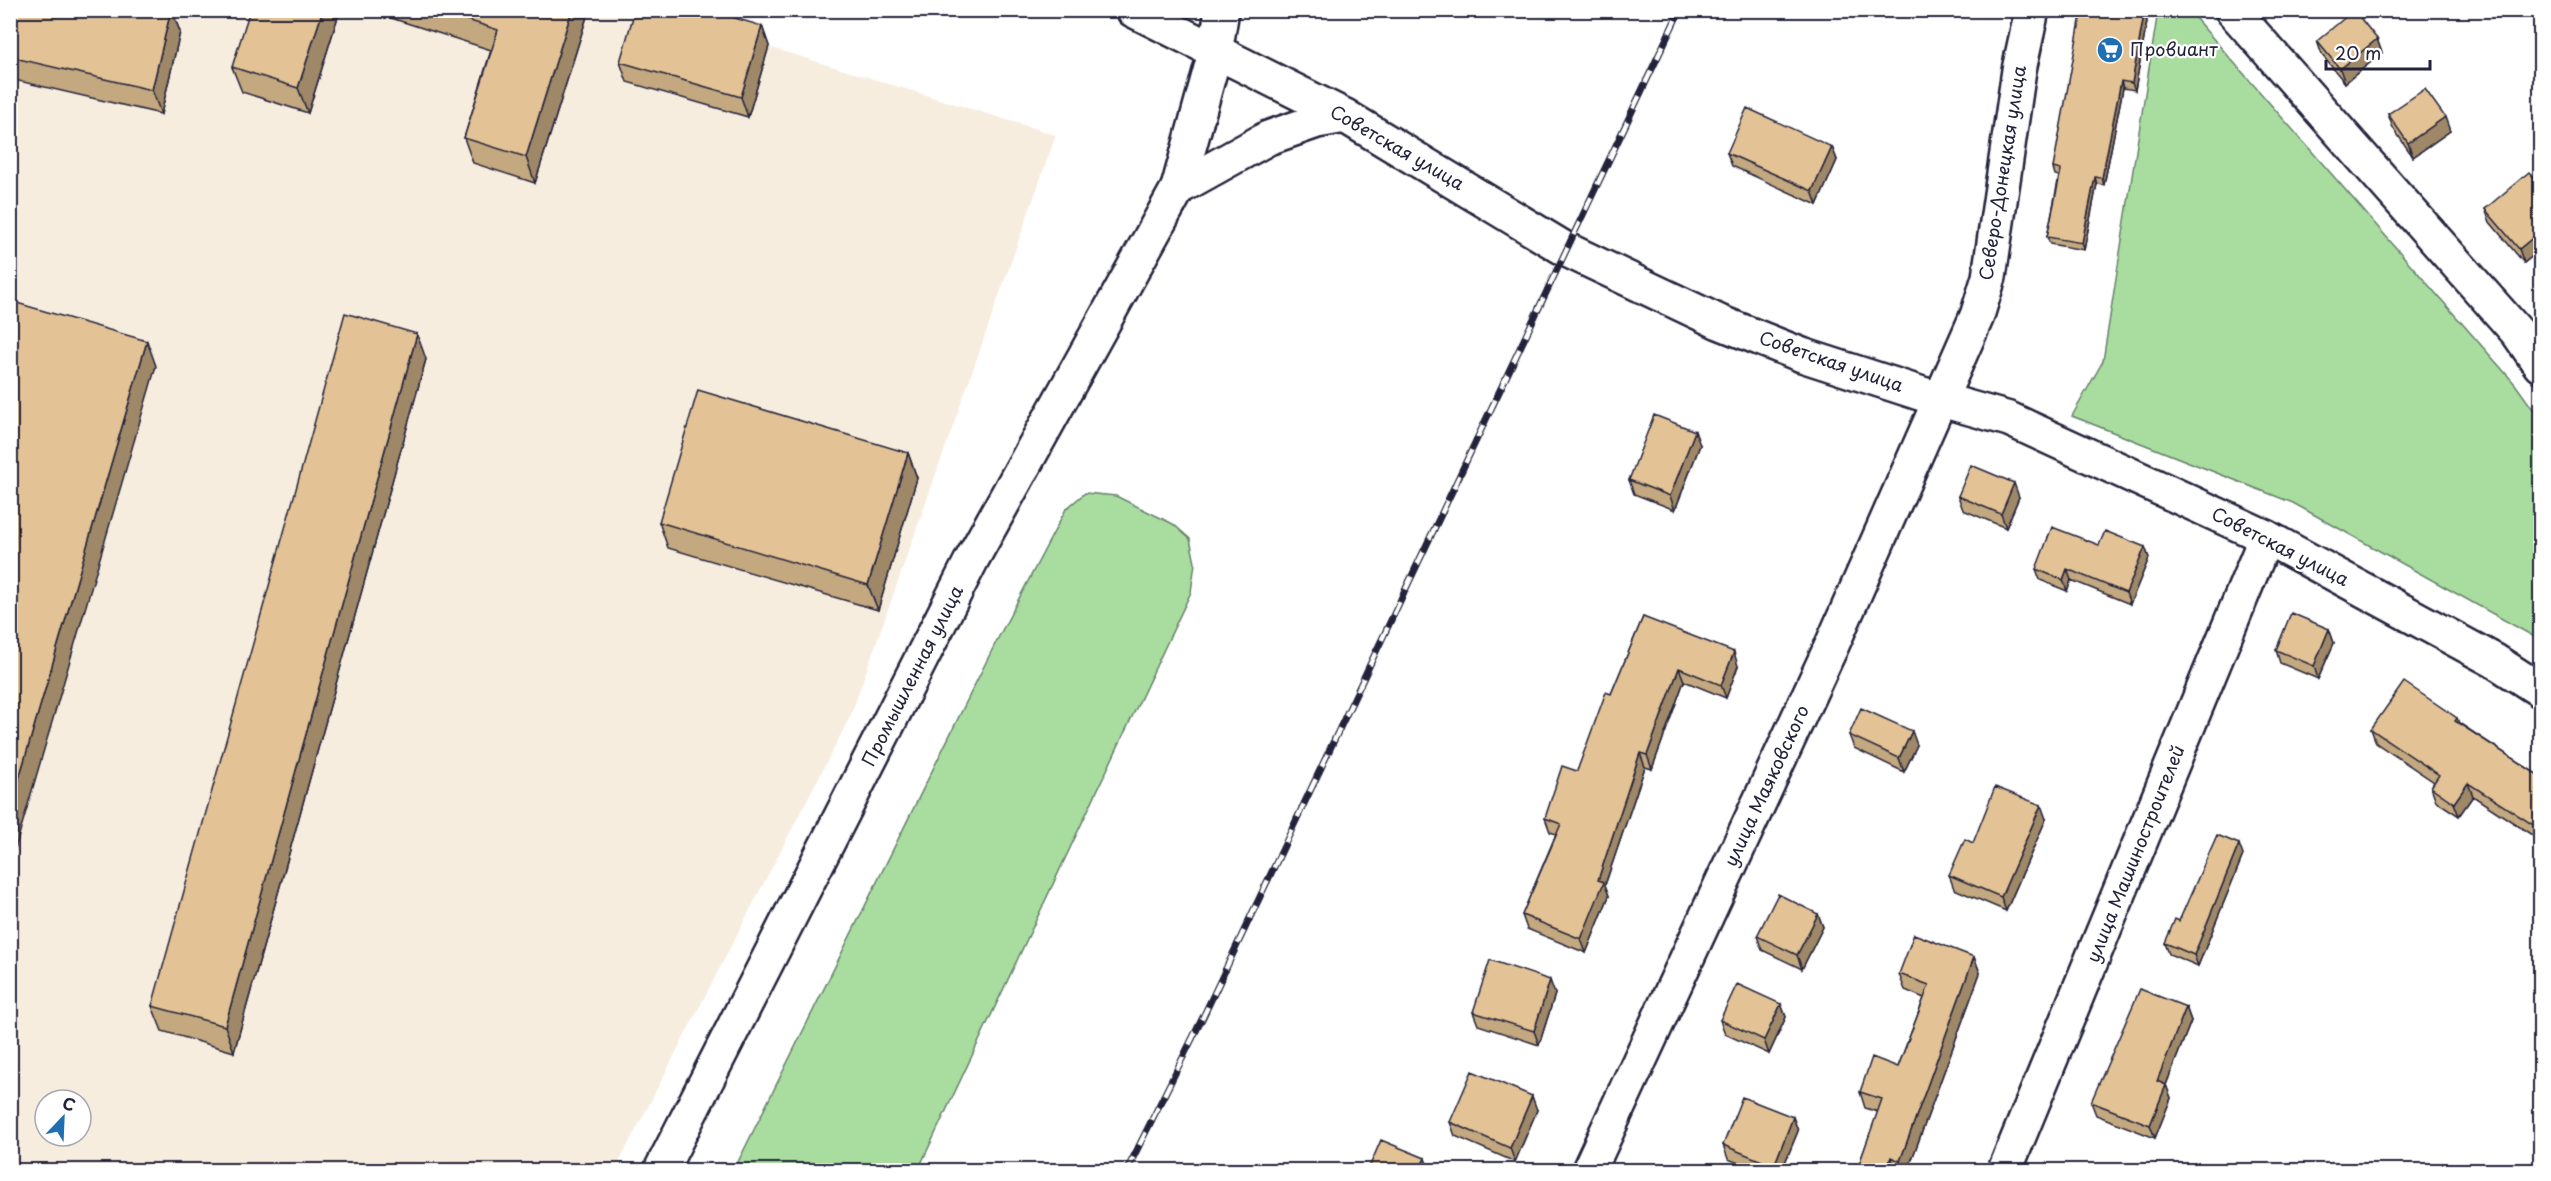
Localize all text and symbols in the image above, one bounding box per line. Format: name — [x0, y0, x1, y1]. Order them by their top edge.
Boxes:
scale bar — [2326, 33, 2430, 71]
supermarket icon: Провиант — [2095, 35, 2125, 65]
place label: Провиант — [2130, 35, 2218, 62]
text: 20 m — [2335, 39, 2381, 66]
street label: Северо-Донецкая улица — [1971, 63, 2032, 282]
street label: Советская улица — [1326, 97, 1471, 196]
street label: Советская улица — [1756, 323, 1908, 398]
street label: Советская улица — [2207, 499, 2355, 592]
street label: Промышленная улица — [854, 580, 969, 770]
street label: улица Маяковского — [1716, 700, 1815, 871]
street label: улица Машиностроителей — [2079, 741, 2191, 966]
north arrow — [33, 1088, 93, 1148]
text: С — [59, 1090, 79, 1117]

